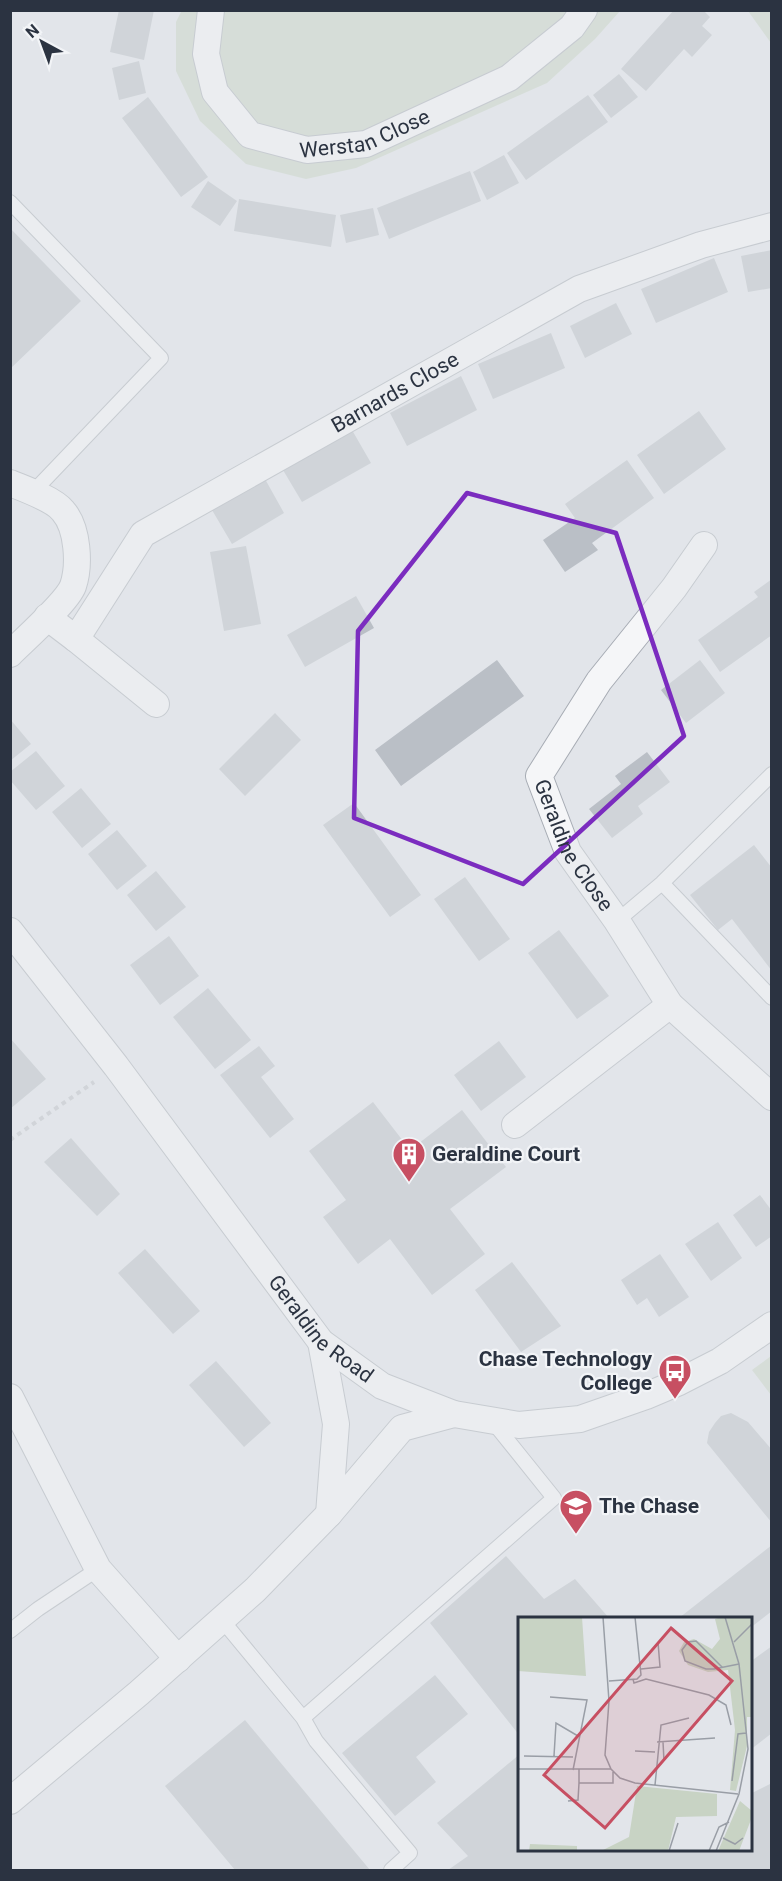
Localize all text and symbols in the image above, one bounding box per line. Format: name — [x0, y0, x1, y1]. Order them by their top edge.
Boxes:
north arrow — [12, 12, 72, 72]
text: N — [22, 20, 43, 42]
street label: Werstan Close — [298, 104, 433, 163]
street label: Barnards Close — [327, 347, 463, 438]
street label: Geraldine Close — [529, 776, 618, 916]
building icon: Geraldine Court — [391, 1136, 427, 1183]
place label: Geraldine Court — [432, 1142, 580, 1166]
street label: Geraldine Road — [263, 1270, 378, 1388]
place label: Chase Technology College — [479, 1347, 652, 1395]
bus stop icon: Chase Technology College — [657, 1353, 693, 1400]
school or university icon: The Chase — [558, 1488, 594, 1535]
place label: The Chase — [599, 1494, 699, 1518]
inset map — [518, 1617, 752, 1851]

